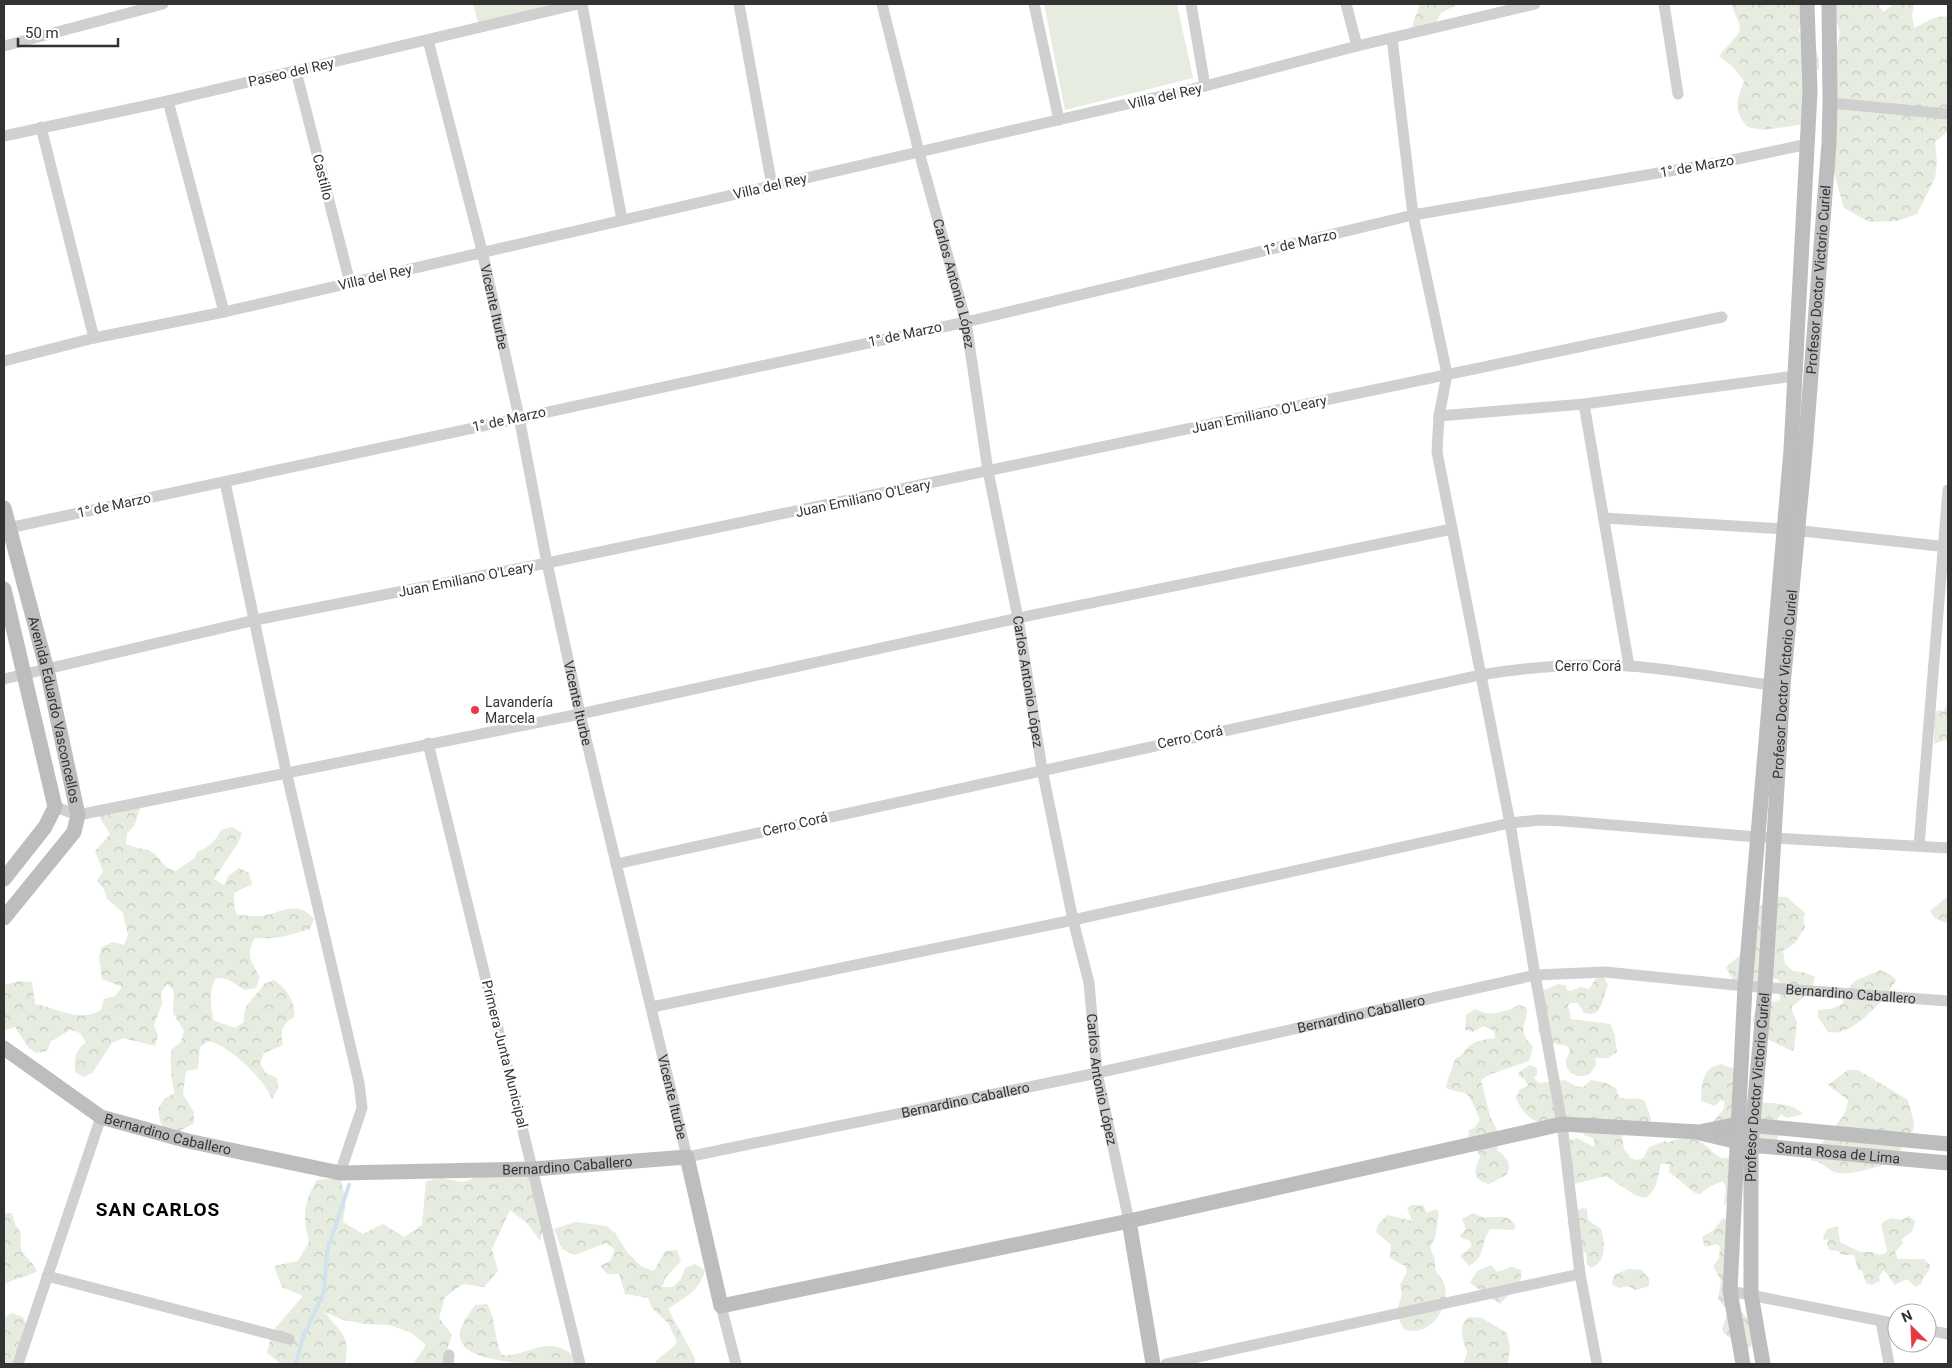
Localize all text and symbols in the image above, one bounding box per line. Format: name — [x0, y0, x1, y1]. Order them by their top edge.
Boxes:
scale bar — [18, 15, 118, 47]
text: 50 m — [25, 24, 59, 42]
street label: Paseo del Rey — [247, 54, 336, 90]
street label: Villa del Rey — [1127, 80, 1204, 112]
street label: Castillo — [310, 152, 336, 202]
street label: 1° de Marzo — [1659, 152, 1735, 180]
street label: Villa del Rey — [732, 170, 809, 202]
street label: Profesor Doctor Victorio Curiel — [1803, 185, 1834, 375]
street label: Carlos Antonio López — [930, 217, 978, 350]
street label: 1° de Marzo — [1262, 226, 1338, 258]
street label: Villa del Rey — [337, 261, 414, 293]
street label: Vicente Iturbe — [477, 263, 512, 351]
street label: 1° de Marzo — [867, 318, 943, 350]
street label: Juan Emiliano O'Leary — [1190, 392, 1328, 436]
street label: 1° de Marzo — [471, 403, 547, 435]
street label: Juan Emiliano O'Leary — [794, 476, 932, 520]
street label: 1° de Marzo — [76, 489, 152, 521]
street label: Juan Emiliano O'Leary — [397, 558, 535, 600]
street label: Profesor Doctor Victorio Curiel — [1769, 589, 1800, 779]
street label: Avenida Eduardo Vasconcellos — [25, 614, 83, 805]
street label: Carlos Antonio López — [1010, 615, 1046, 749]
street label: Cerro Corá — [1555, 658, 1621, 674]
street label: Vicente Iturbe — [561, 659, 595, 747]
place label: Lavandería Marcela — [485, 694, 553, 726]
marker: Lavandería Marcela — [469, 704, 481, 716]
street label: Cerro Corá — [1156, 722, 1224, 752]
street label: Cerro Corá — [761, 809, 829, 839]
street label: Primera Junta Municipal — [479, 978, 531, 1130]
street label: Bernardino Caballero — [1785, 981, 1916, 1007]
street label: Bernardino Caballero — [1296, 992, 1427, 1036]
street label: Profesor Doctor Victorio Curiel — [1743, 992, 1773, 1182]
street label: Carlos Antonio López — [1084, 1013, 1120, 1147]
street label: Vicente Iturbe — [655, 1053, 690, 1141]
street label: Bernardino Caballero — [900, 1079, 1031, 1121]
street label: Bernardino Caballero — [102, 1110, 233, 1158]
street label: Santa Rosa de Lima — [1776, 1139, 1901, 1167]
street label: Bernardino Caballero — [502, 1153, 633, 1178]
district label: SAN CARLOS — [96, 1198, 220, 1221]
north arrow — [1887, 1303, 1937, 1353]
text: N — [1899, 1307, 1914, 1325]

